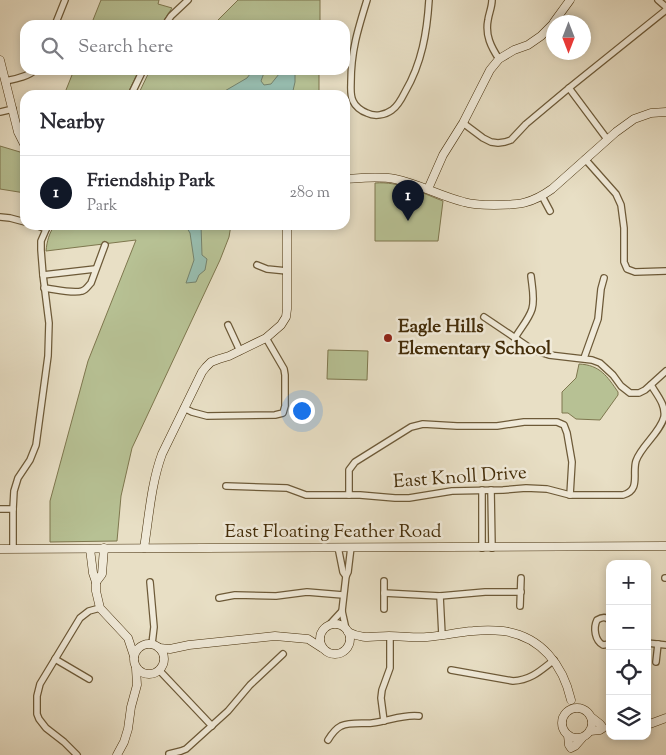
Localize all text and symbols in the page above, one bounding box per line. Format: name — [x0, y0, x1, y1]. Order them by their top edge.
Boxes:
north arrow — [546, 15, 591, 60]
search box — [20, 20, 350, 75]
icon: search — [38, 34, 66, 62]
text: Search here — [78, 34, 173, 61]
text: Nearby — [40, 108, 105, 138]
text: Friendship Park — [87, 168, 215, 195]
pin: 1 — [392, 180, 424, 221]
text: 1 — [53, 182, 59, 205]
text: 280 m — [289, 182, 330, 205]
text: Park — [87, 195, 118, 218]
place label: Eagle Hills Elementary School — [398, 314, 552, 363]
marker: Eagle Hills Elementary School — [382, 332, 394, 344]
your location — [289, 398, 315, 424]
street label: East Knoll Drive — [392, 460, 528, 496]
street label: East Floating Feather Road — [225, 519, 442, 546]
map controls — [606, 560, 651, 740]
button: + — [606, 560, 651, 605]
button: − — [606, 605, 651, 650]
button: locate — [606, 650, 651, 695]
button: layers — [606, 695, 651, 740]

